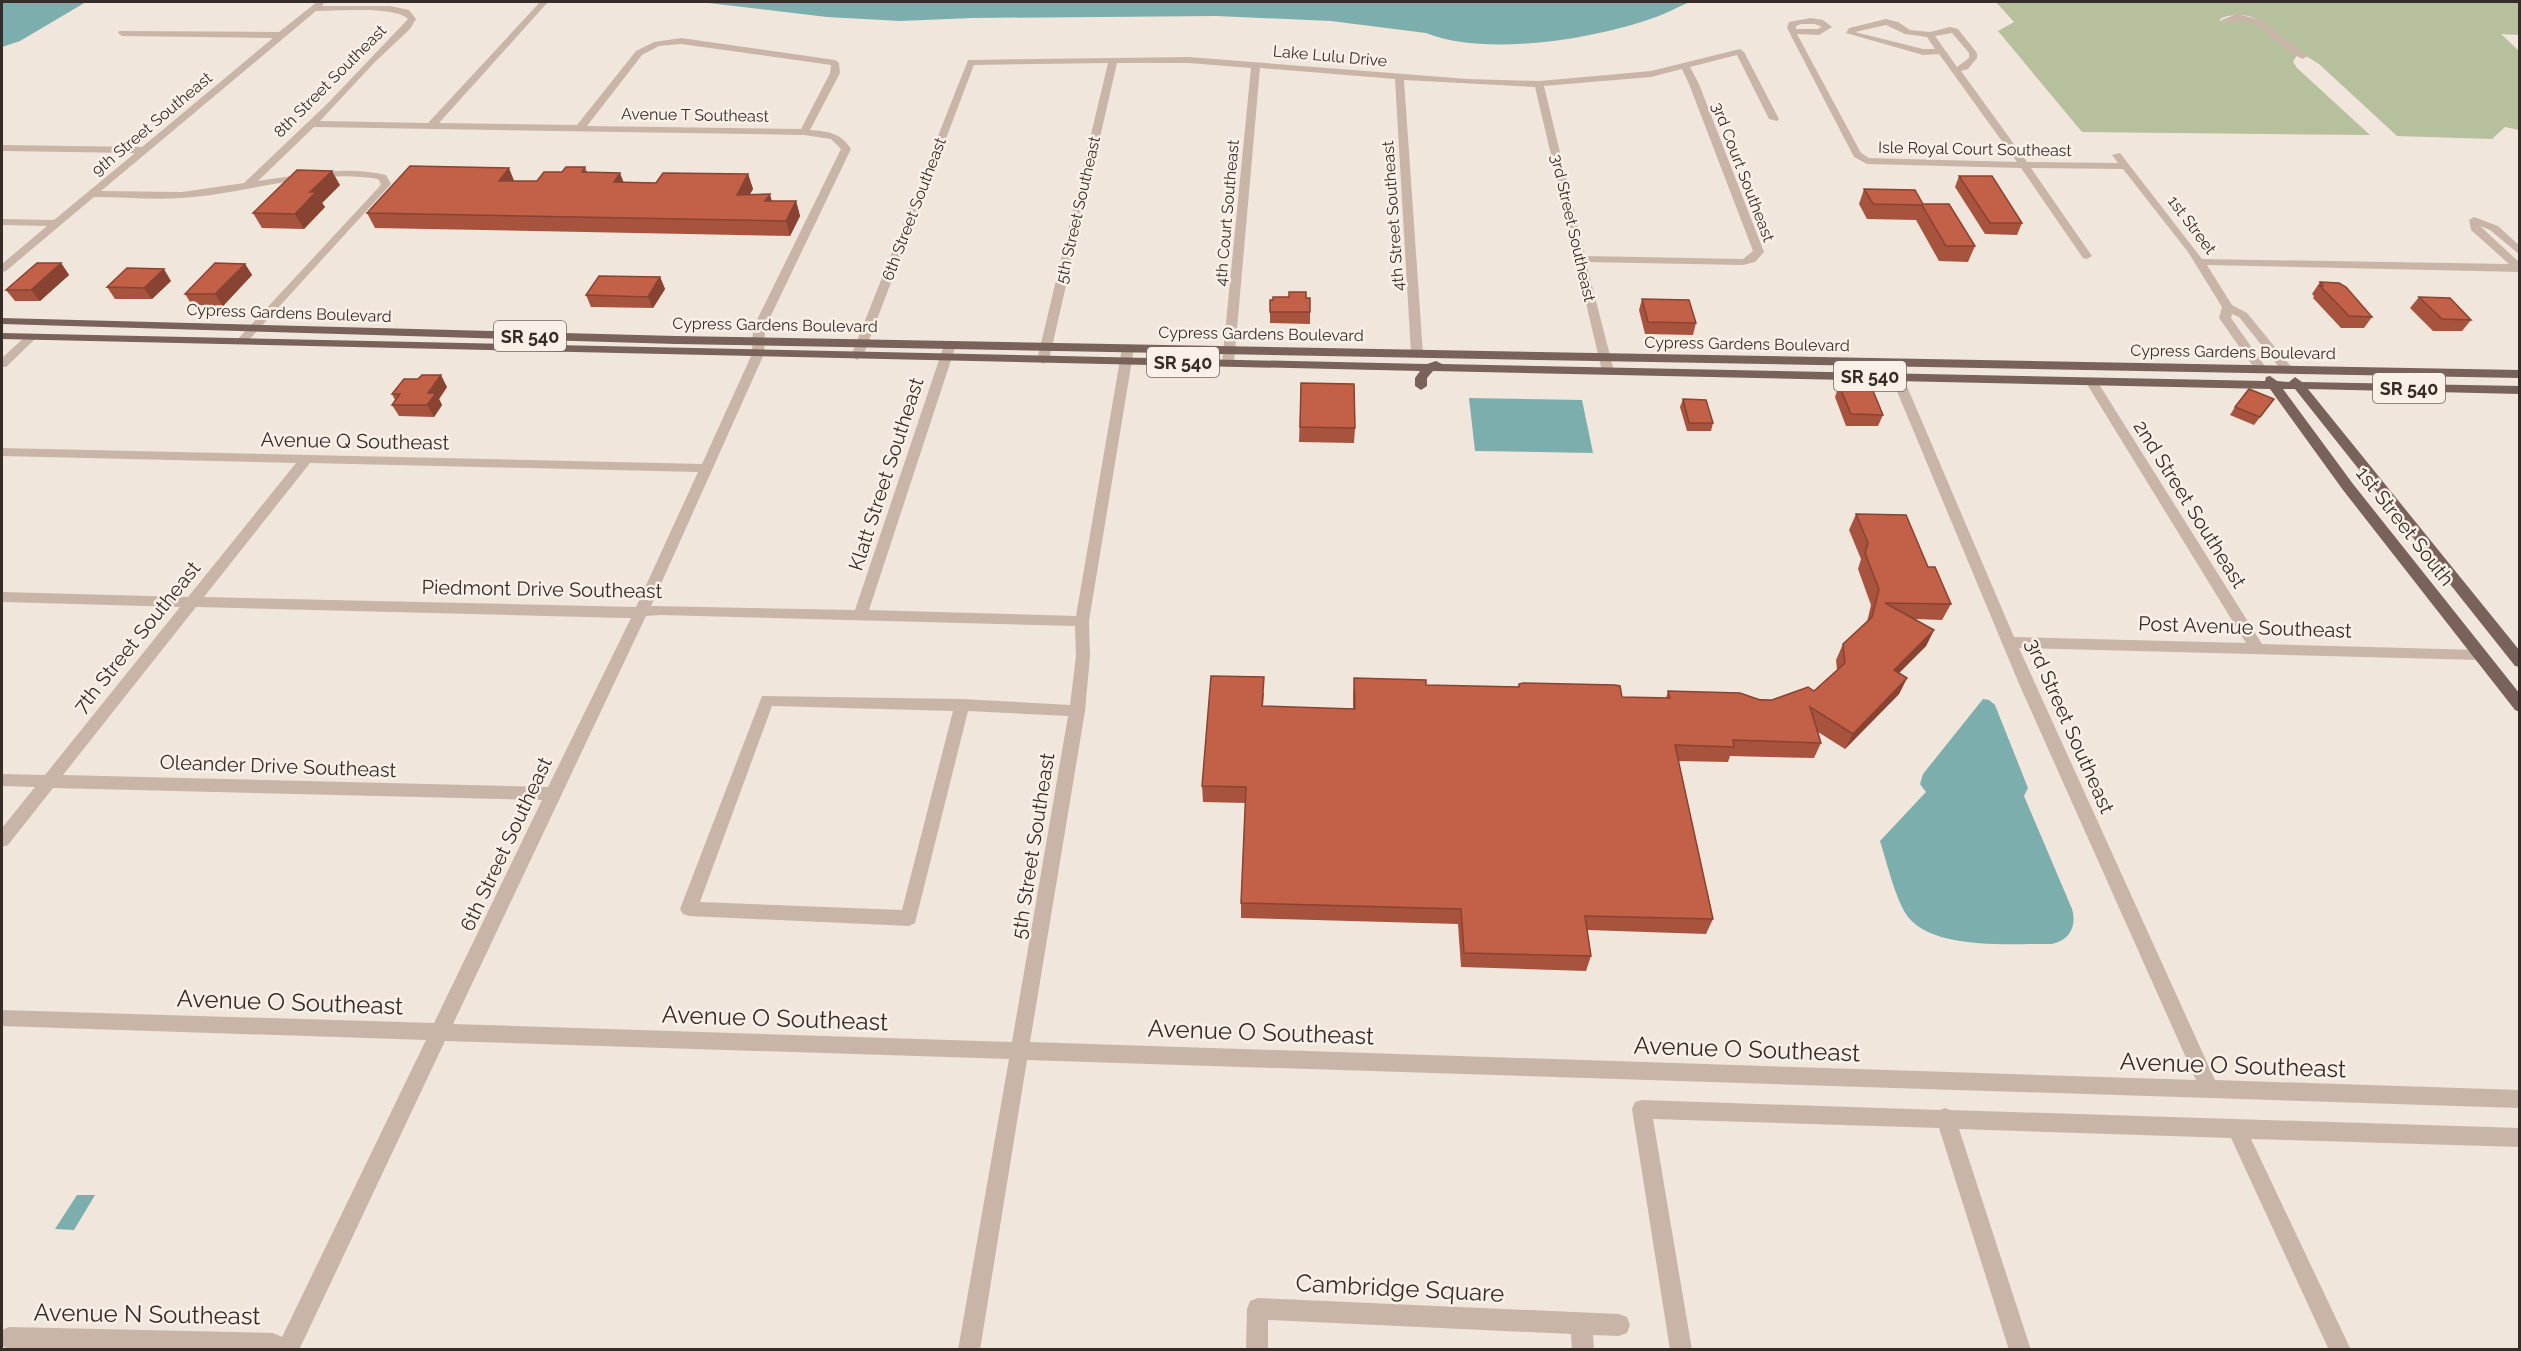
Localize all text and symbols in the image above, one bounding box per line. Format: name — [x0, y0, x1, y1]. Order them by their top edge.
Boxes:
street label: 8th Street Southeast — [270, 20, 391, 141]
street label: Lake Lulu Drive — [1272, 42, 1388, 70]
street label: 9th Street Southeast — [88, 68, 217, 180]
street label: 3rd Court Southeast — [1708, 100, 1779, 245]
street label: Avenue T Southeast — [621, 104, 770, 126]
street label: 6th Street Southeast — [878, 134, 950, 283]
street label: 5th Street Southeast — [1052, 134, 1104, 285]
street label: 4th Court Southeast — [1211, 138, 1243, 287]
street label: Isle Royal Court Southeast — [1878, 138, 2073, 160]
street label: 4th Street Southeast — [1378, 140, 1408, 292]
street label: 3rd Street Southeast — [1547, 152, 1599, 304]
street label: 1st Street — [2164, 192, 2221, 259]
street label: Cypress Gardens Boulevard — [186, 300, 392, 326]
street label: Cypress Gardens Boulevard — [672, 314, 878, 336]
road number: SR 540 — [494, 321, 566, 351]
street label: Cypress Gardens Boulevard — [1158, 323, 1364, 345]
street label: Cypress Gardens Boulevard — [1644, 333, 1850, 355]
street label: Cypress Gardens Boulevard — [2130, 341, 2336, 363]
road number: SR 540 — [1147, 347, 1219, 377]
road number: SR 540 — [1834, 361, 1906, 391]
road number: SR 540 — [2373, 373, 2445, 403]
street label: Klatt Street Southeast — [843, 374, 929, 574]
street label: 2nd Street Southeast — [2129, 416, 2252, 593]
street label: Avenue Q Southeast — [260, 427, 450, 455]
street label: 1st Street South — [2351, 462, 2459, 590]
street label: 7th Street Southeast — [69, 556, 206, 718]
street label: Piedmont Drive Southeast — [421, 575, 663, 603]
street label: Post Avenue Southeast — [2138, 611, 2352, 643]
street label: 3rd Street Southeast — [2021, 635, 2119, 817]
street label: Oleander Drive Southeast — [159, 750, 397, 782]
street label: 5th Street Southeast — [1006, 751, 1060, 941]
street label: 6th Street Southeast — [455, 753, 557, 935]
street label: Avenue O Southeast — [176, 984, 404, 1020]
street label: Avenue O Southeast — [661, 1000, 889, 1036]
street label: Avenue O Southeast — [1147, 1014, 1375, 1050]
street label: Avenue O Southeast — [1633, 1031, 1861, 1067]
street label: Avenue O Southeast — [2119, 1047, 2347, 1083]
street label: Cambridge Square — [1295, 1268, 1505, 1308]
street label: Avenue N Southeast — [33, 1298, 261, 1330]

